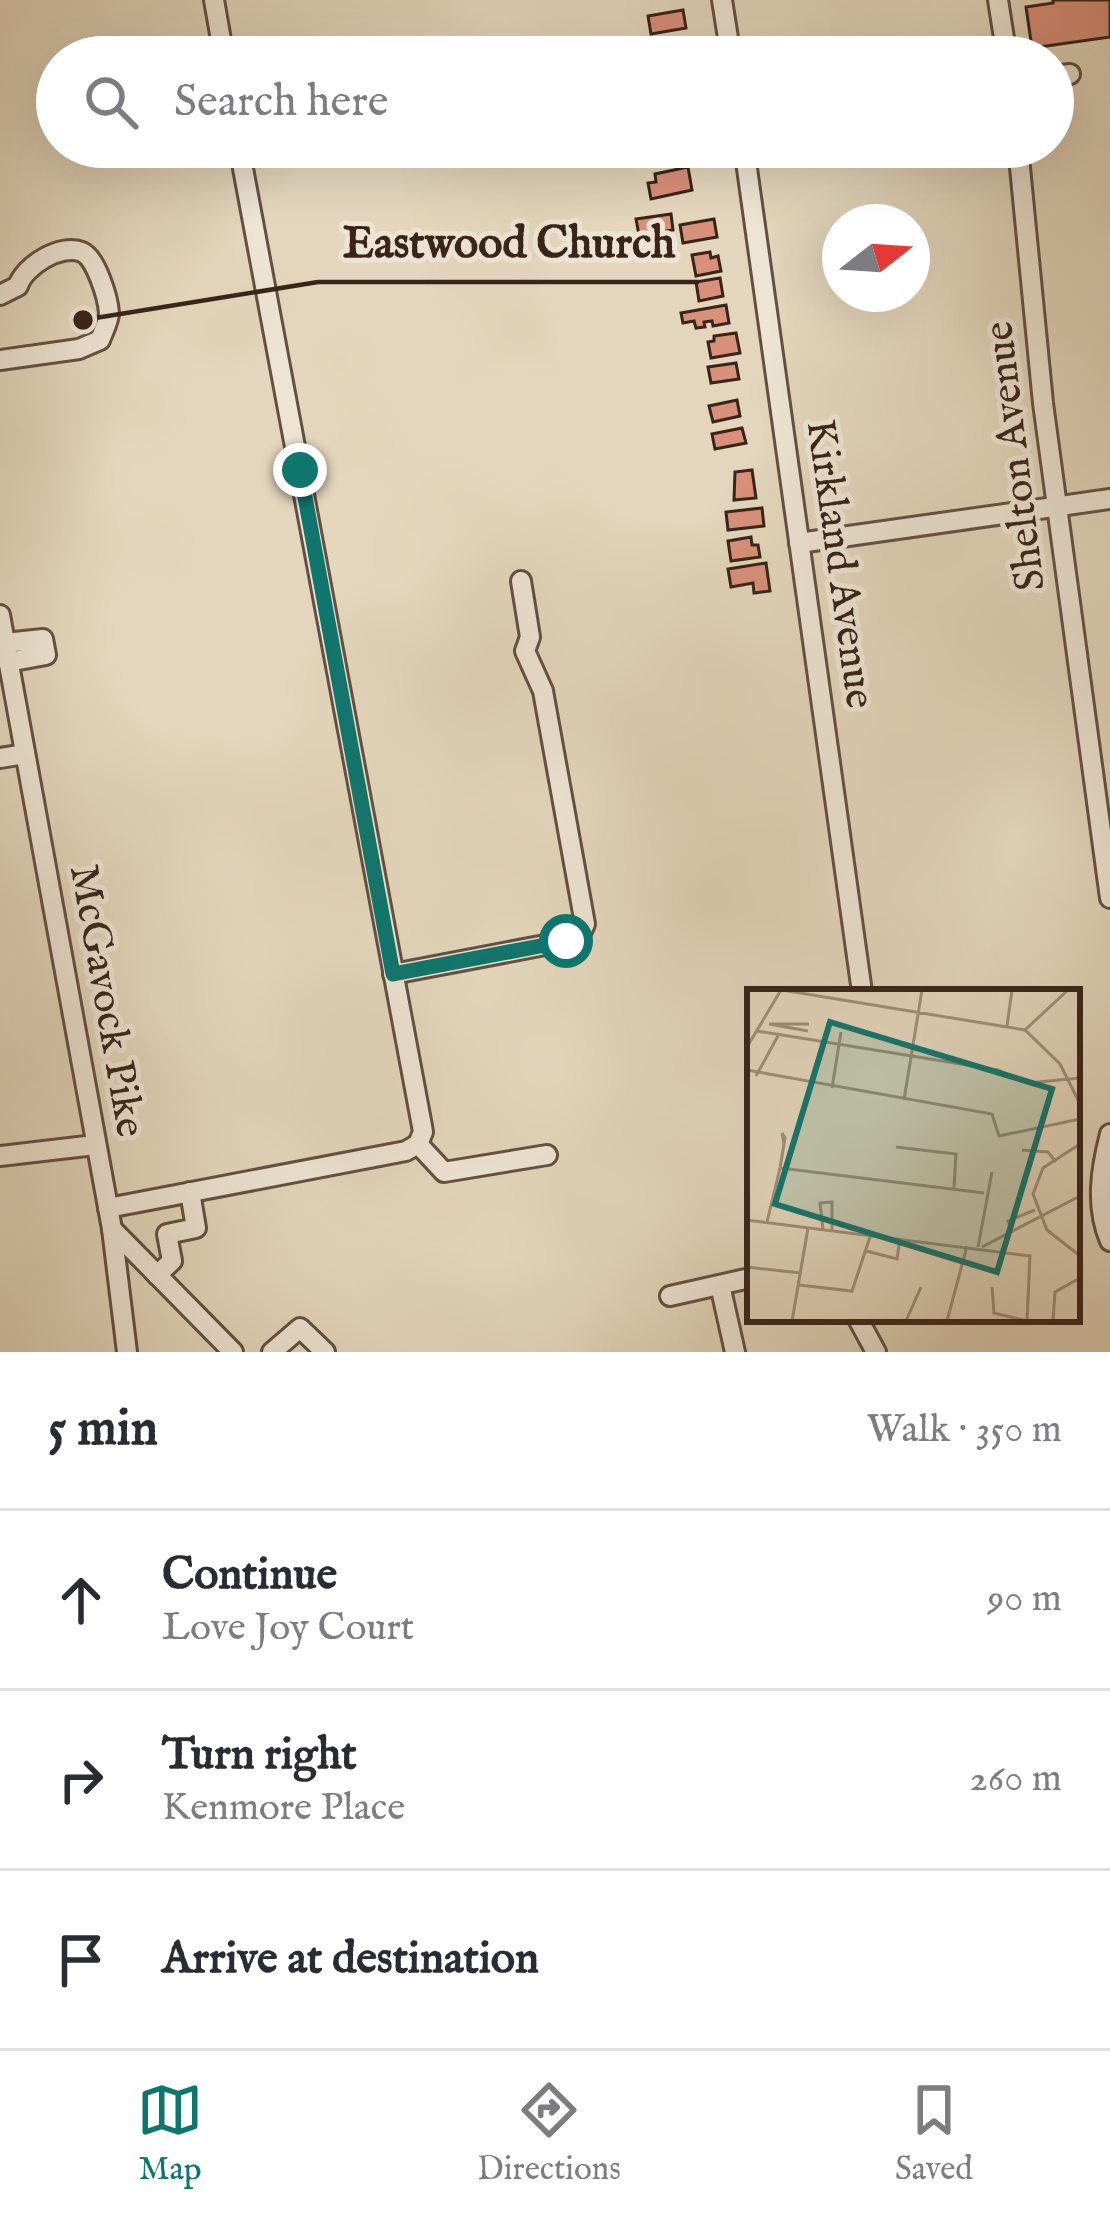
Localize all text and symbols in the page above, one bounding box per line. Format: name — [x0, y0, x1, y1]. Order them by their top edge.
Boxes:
search box — [36, 36, 1074, 168]
icon: search — [78, 69, 144, 135]
text: Search here — [174, 74, 388, 131]
callout: Eastwood Church — [318, 201, 699, 282]
north arrow — [822, 204, 930, 312]
text: Eastwood Church — [343, 216, 676, 273]
street label: Shelton Avenue — [973, 318, 1059, 594]
street label: Kirkland Avenue — [792, 416, 886, 712]
route end — [273, 443, 327, 497]
street label: McGavock Pike — [56, 861, 156, 1141]
route start — [539, 914, 593, 968]
inset map — [747, 989, 1080, 1322]
text: 5 min — [48, 1398, 158, 1463]
text: Walk · 350 m — [867, 1406, 1062, 1455]
text: Continue — [162, 1547, 337, 1604]
icon: ahead — [48, 1567, 114, 1633]
text: 90 m — [987, 1575, 1062, 1624]
text: Love Joy Court — [162, 1604, 414, 1653]
text: Turn right — [162, 1727, 357, 1784]
icon: right — [48, 1747, 114, 1813]
text: 260 m — [969, 1755, 1062, 1804]
text: Kenmore Place — [162, 1784, 405, 1833]
icon: arrive — [48, 1927, 114, 1993]
text: Arrive at destination — [162, 1931, 539, 1988]
tab: Map — [137, 2077, 203, 2191]
tab: Directions — [477, 2077, 621, 2191]
tab: Saved — [895, 2077, 973, 2191]

